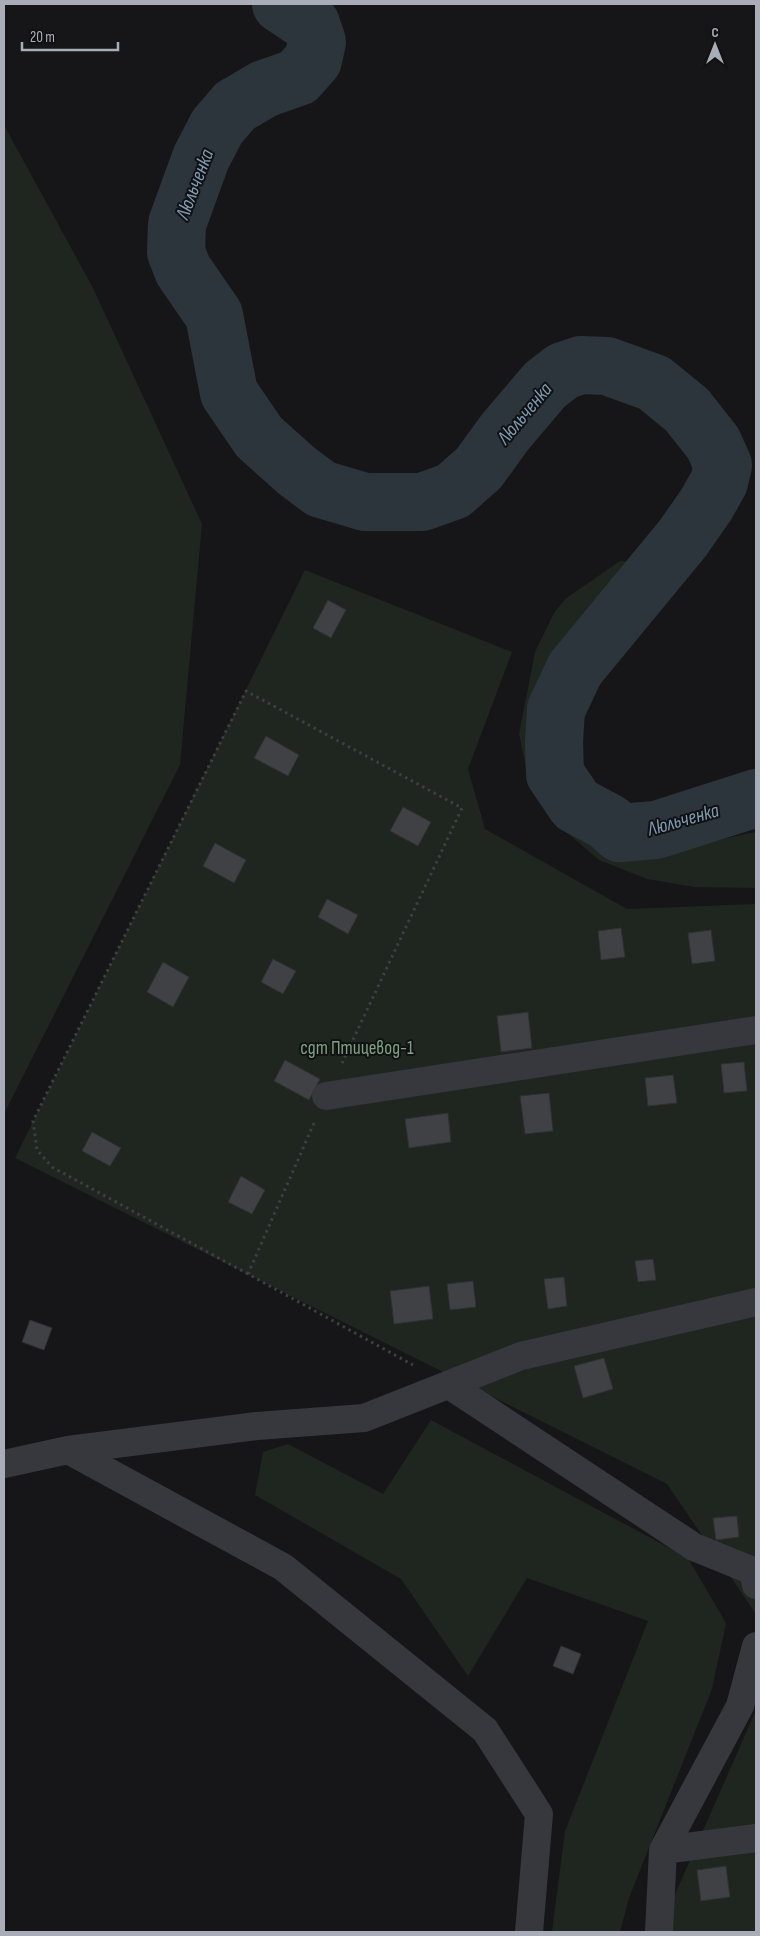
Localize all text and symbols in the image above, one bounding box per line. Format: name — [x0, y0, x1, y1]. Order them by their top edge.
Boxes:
scale bar — [22, 20, 119, 52]
north arrow — [690, 20, 740, 70]
text: С — [711, 24, 719, 41]
text: 20 m — [30, 28, 55, 47]
water label: Люльченка — [170, 146, 219, 224]
water label: Люльченка — [491, 378, 557, 450]
water label: Люльченка — [644, 798, 722, 842]
park label: сдт Птицевод-1 — [300, 1037, 414, 1060]

